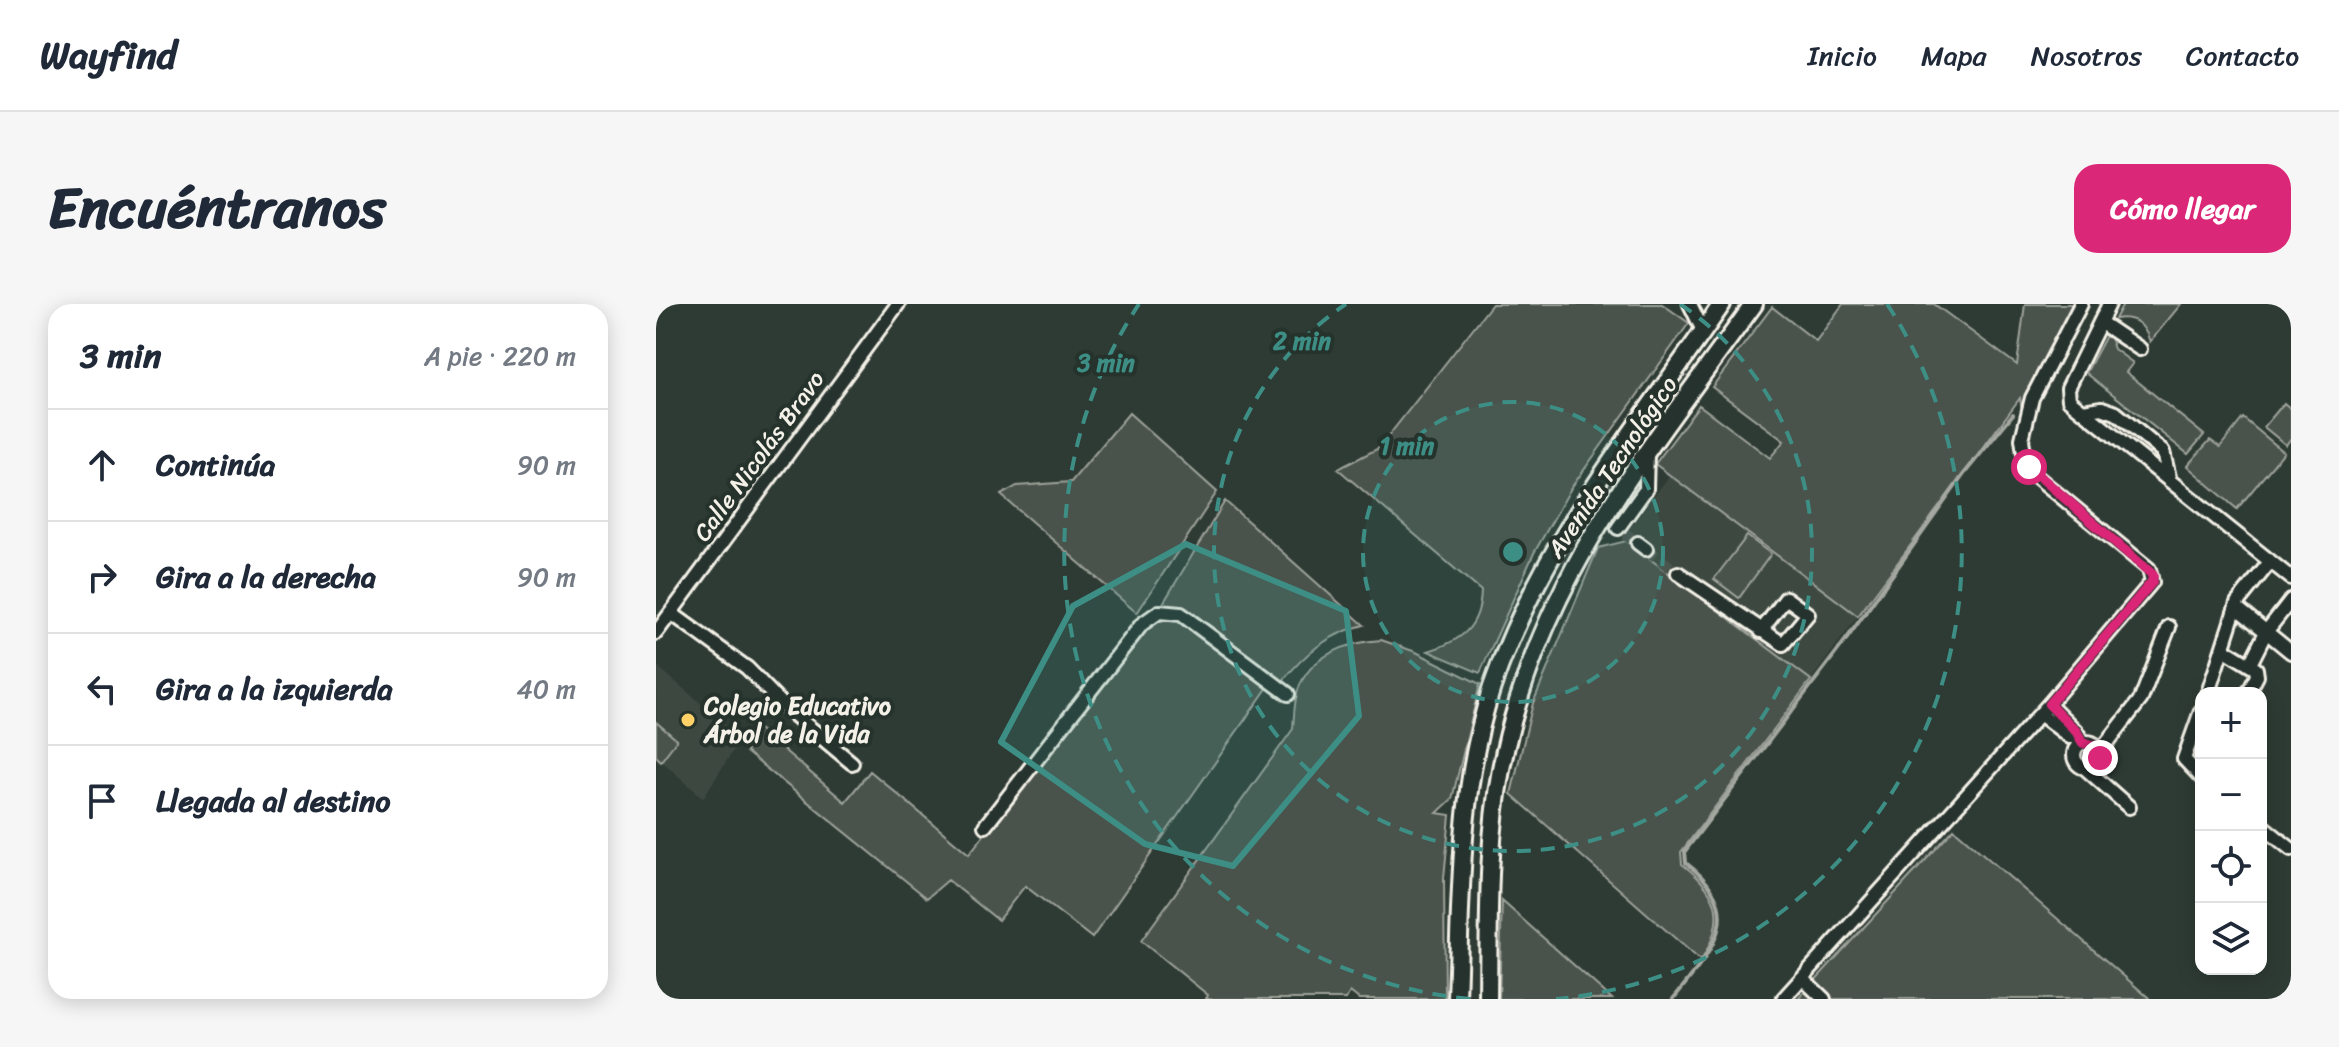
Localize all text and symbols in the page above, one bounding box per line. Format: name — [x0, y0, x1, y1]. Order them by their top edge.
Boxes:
text: Wayfind — [40, 22, 177, 89]
text: Inicio — [1807, 31, 1877, 80]
text: Mapa — [1921, 31, 1987, 80]
text: Nosotros — [2031, 31, 2142, 80]
text: Contacto — [2186, 31, 2299, 80]
text: Encuéntranos — [48, 159, 386, 258]
button: Cómo llegar — [2074, 164, 2291, 253]
text: 2 min — [1272, 320, 1331, 362]
text: 3 min — [80, 326, 161, 386]
text: A pie · 220 m — [424, 333, 576, 379]
text: 3 min — [1076, 342, 1135, 384]
street label: Calle Nicolás Bravo — [682, 361, 836, 551]
street label: Avenida Tecnológico — [1535, 367, 1689, 568]
text: 1 min — [1380, 425, 1434, 467]
text: Continúa — [156, 438, 275, 492]
text: 90 m — [517, 442, 576, 488]
icon: ahead — [80, 443, 124, 487]
route start — [2011, 449, 2047, 485]
centre of rings — [1499, 538, 1527, 566]
text: Gira a la derecha — [156, 550, 376, 604]
text: 90 m — [517, 554, 576, 600]
icon: right — [80, 555, 124, 599]
text: Gira a la izquierda — [156, 662, 393, 716]
text: 40 m — [517, 666, 576, 712]
icon: left — [80, 667, 124, 711]
place label: Colegio Educativo Árbol de la Vida — [703, 685, 892, 755]
map controls — [2195, 687, 2267, 975]
button: + — [2195, 687, 2267, 759]
marker: Colegio Educativo Árbol de la Vida — [679, 711, 697, 729]
route end — [2082, 740, 2118, 776]
button: − — [2195, 759, 2267, 831]
text: Llegada al destino — [156, 774, 390, 828]
icon: arrive — [80, 779, 124, 823]
button: locate — [2195, 831, 2267, 903]
button: layers — [2195, 903, 2267, 975]

